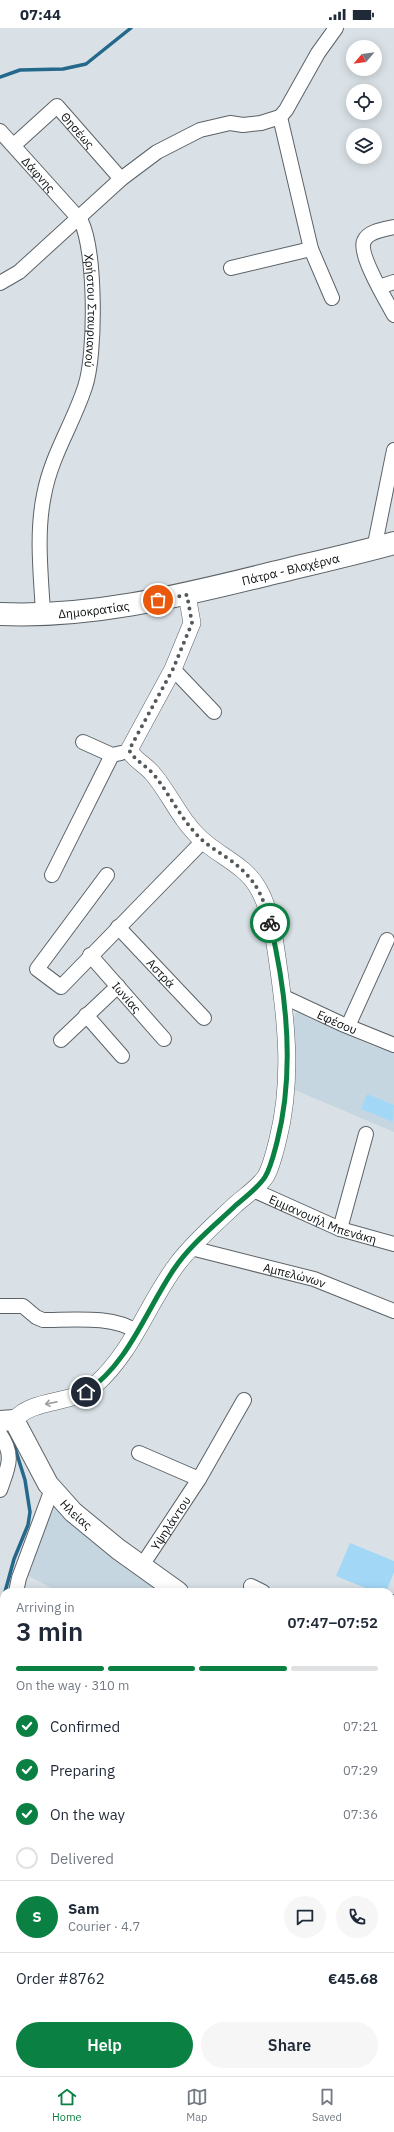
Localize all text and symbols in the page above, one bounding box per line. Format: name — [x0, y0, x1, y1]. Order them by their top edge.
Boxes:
text: 07:44 — [20, 5, 61, 24]
north arrow — [346, 40, 382, 76]
map controls — [346, 40, 382, 164]
button: locate — [346, 84, 382, 120]
street label: Θησέως — [58, 109, 98, 151]
button: layers — [346, 128, 382, 164]
street label: Δάφνης — [19, 153, 59, 195]
street label: Χρήστου Σταυριανού — [82, 253, 100, 369]
street label: Πάτρα - Βλαχέρνα — [240, 550, 341, 588]
pin — [141, 583, 175, 617]
icon: bag — [147, 589, 169, 611]
street label: Δημοκρατίας — [58, 597, 131, 621]
courier — [250, 903, 290, 943]
icon: bike — [259, 912, 281, 934]
street label: Αστρά — [144, 955, 179, 991]
street label: Ιωνίας — [109, 978, 145, 1016]
street label: Εφέσου — [315, 1006, 360, 1037]
street label: Εμμανουήλ Μπενάκη — [267, 1191, 379, 1246]
street label: Αμπελώνων — [262, 1259, 328, 1291]
pin — [69, 1375, 103, 1409]
icon: home — [75, 1381, 97, 1403]
one-way arrow — [45, 1399, 58, 1407]
street label: Υψηλάντου — [147, 1493, 193, 1553]
street label: Ηλείας — [58, 1496, 96, 1532]
text: Arriving in — [16, 1599, 75, 1616]
text: 07:47–07:52 — [288, 1613, 378, 1632]
text: 3 min — [16, 1614, 83, 1648]
text: On the way · 310 m — [16, 1677, 129, 1694]
icon: check — [16, 1715, 38, 1737]
text: Confirmed — [50, 1717, 120, 1736]
text: 07:21 — [343, 1718, 378, 1735]
icon: check — [16, 1759, 38, 1781]
text: Preparing — [50, 1761, 115, 1780]
text: 07:29 — [343, 1762, 378, 1779]
icon: check — [16, 1803, 38, 1825]
text: On the way — [50, 1805, 125, 1824]
text: 07:36 — [343, 1806, 378, 1823]
text: Delivered — [50, 1849, 114, 1868]
button: chat — [284, 1896, 326, 1938]
button: phone — [336, 1896, 378, 1938]
text: Sam — [68, 1899, 99, 1918]
text: S — [32, 1907, 42, 1926]
text: Courier · 4.7 — [68, 1918, 140, 1935]
text: Order #8762 — [16, 1969, 105, 1988]
text: €45.68 — [328, 1969, 378, 1988]
button: Help — [16, 2022, 193, 2068]
button: Share — [201, 2022, 378, 2068]
tab: Home — [52, 2086, 82, 2124]
tab: Map — [186, 2086, 208, 2124]
tab: Saved — [312, 2086, 342, 2124]

